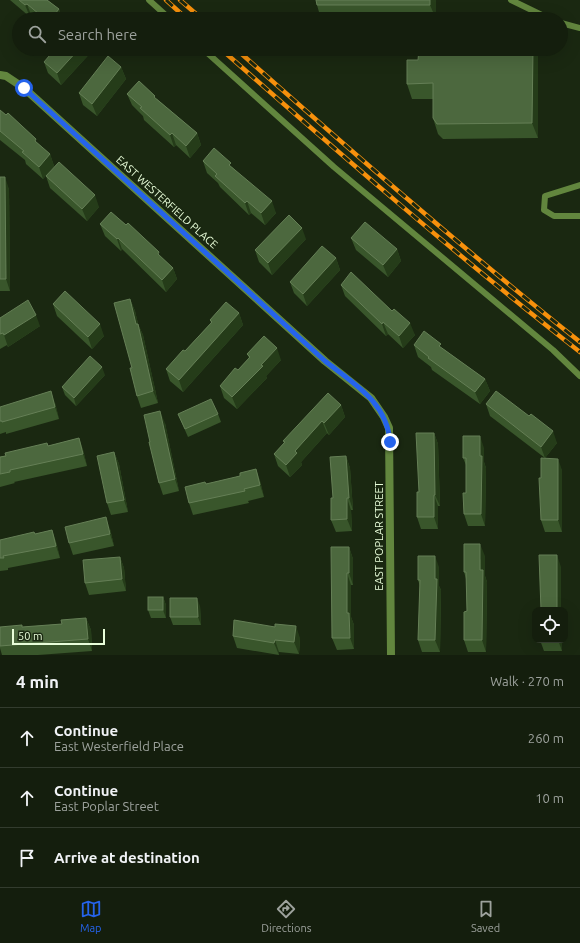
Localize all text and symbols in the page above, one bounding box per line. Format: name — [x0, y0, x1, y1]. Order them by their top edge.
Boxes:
search box — [12, 12, 568, 56]
icon: search — [26, 23, 48, 45]
text: Search here — [58, 26, 137, 43]
route start — [15, 79, 33, 97]
street label: EAST WESTERFIELD PLACE — [114, 153, 220, 251]
route end — [381, 433, 399, 451]
street label: EAST POPLAR STREET — [373, 481, 385, 591]
map controls — [532, 607, 568, 643]
button: locate — [532, 607, 568, 643]
scale bar — [12, 627, 105, 646]
text: 50 m — [18, 630, 42, 642]
text: 4 min — [16, 672, 59, 691]
text: Walk · 270 m — [490, 674, 564, 688]
text: Continue — [54, 722, 118, 739]
icon: ahead — [16, 727, 38, 749]
text: 260 m — [528, 731, 564, 745]
text: East Westerfield Place — [54, 739, 184, 753]
text: Continue — [54, 782, 118, 799]
icon: ahead — [16, 787, 38, 809]
text: 10 m — [535, 791, 564, 805]
text: East Poplar Street — [54, 799, 159, 813]
icon: arrive — [16, 847, 38, 869]
text: Arrive at destination — [54, 849, 200, 866]
tab: Map — [80, 898, 102, 934]
tab: Directions — [261, 898, 311, 934]
tab: Saved — [471, 898, 500, 934]

